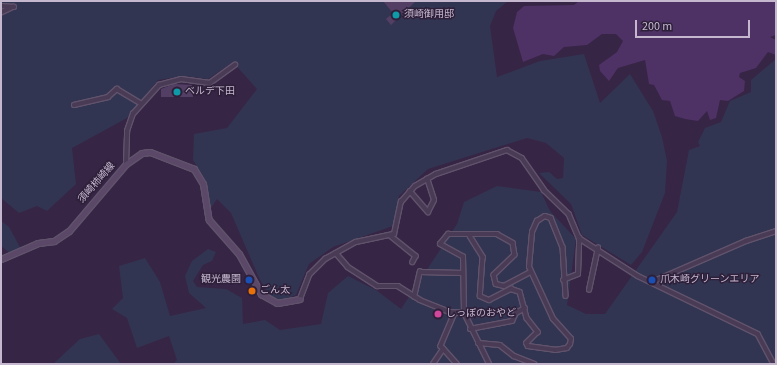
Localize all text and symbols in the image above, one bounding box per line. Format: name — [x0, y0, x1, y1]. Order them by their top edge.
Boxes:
place label: 須崎御用邸 — [404, 9, 454, 21]
marker: 須崎御用邸 — [391, 10, 401, 20]
scale bar — [637, 12, 752, 38]
text: 200 m — [642, 18, 672, 35]
place label: ベルデ下田 — [185, 86, 235, 98]
marker: ベルデ下田 — [172, 87, 182, 97]
street label: 須崎柿崎線 — [76, 160, 118, 206]
place label: 観光農園 — [201, 274, 241, 286]
place label: 爪木崎グリーンエリア — [660, 274, 760, 286]
marker: 観光農園 — [244, 275, 254, 285]
marker: 爪木崎グリーンエリア — [647, 275, 657, 285]
place label: ごん太 — [260, 285, 290, 297]
marker: ごん太 — [247, 286, 257, 296]
place label: しっぽのおやど — [446, 308, 516, 320]
marker: しっぽのおやど — [433, 309, 443, 319]

